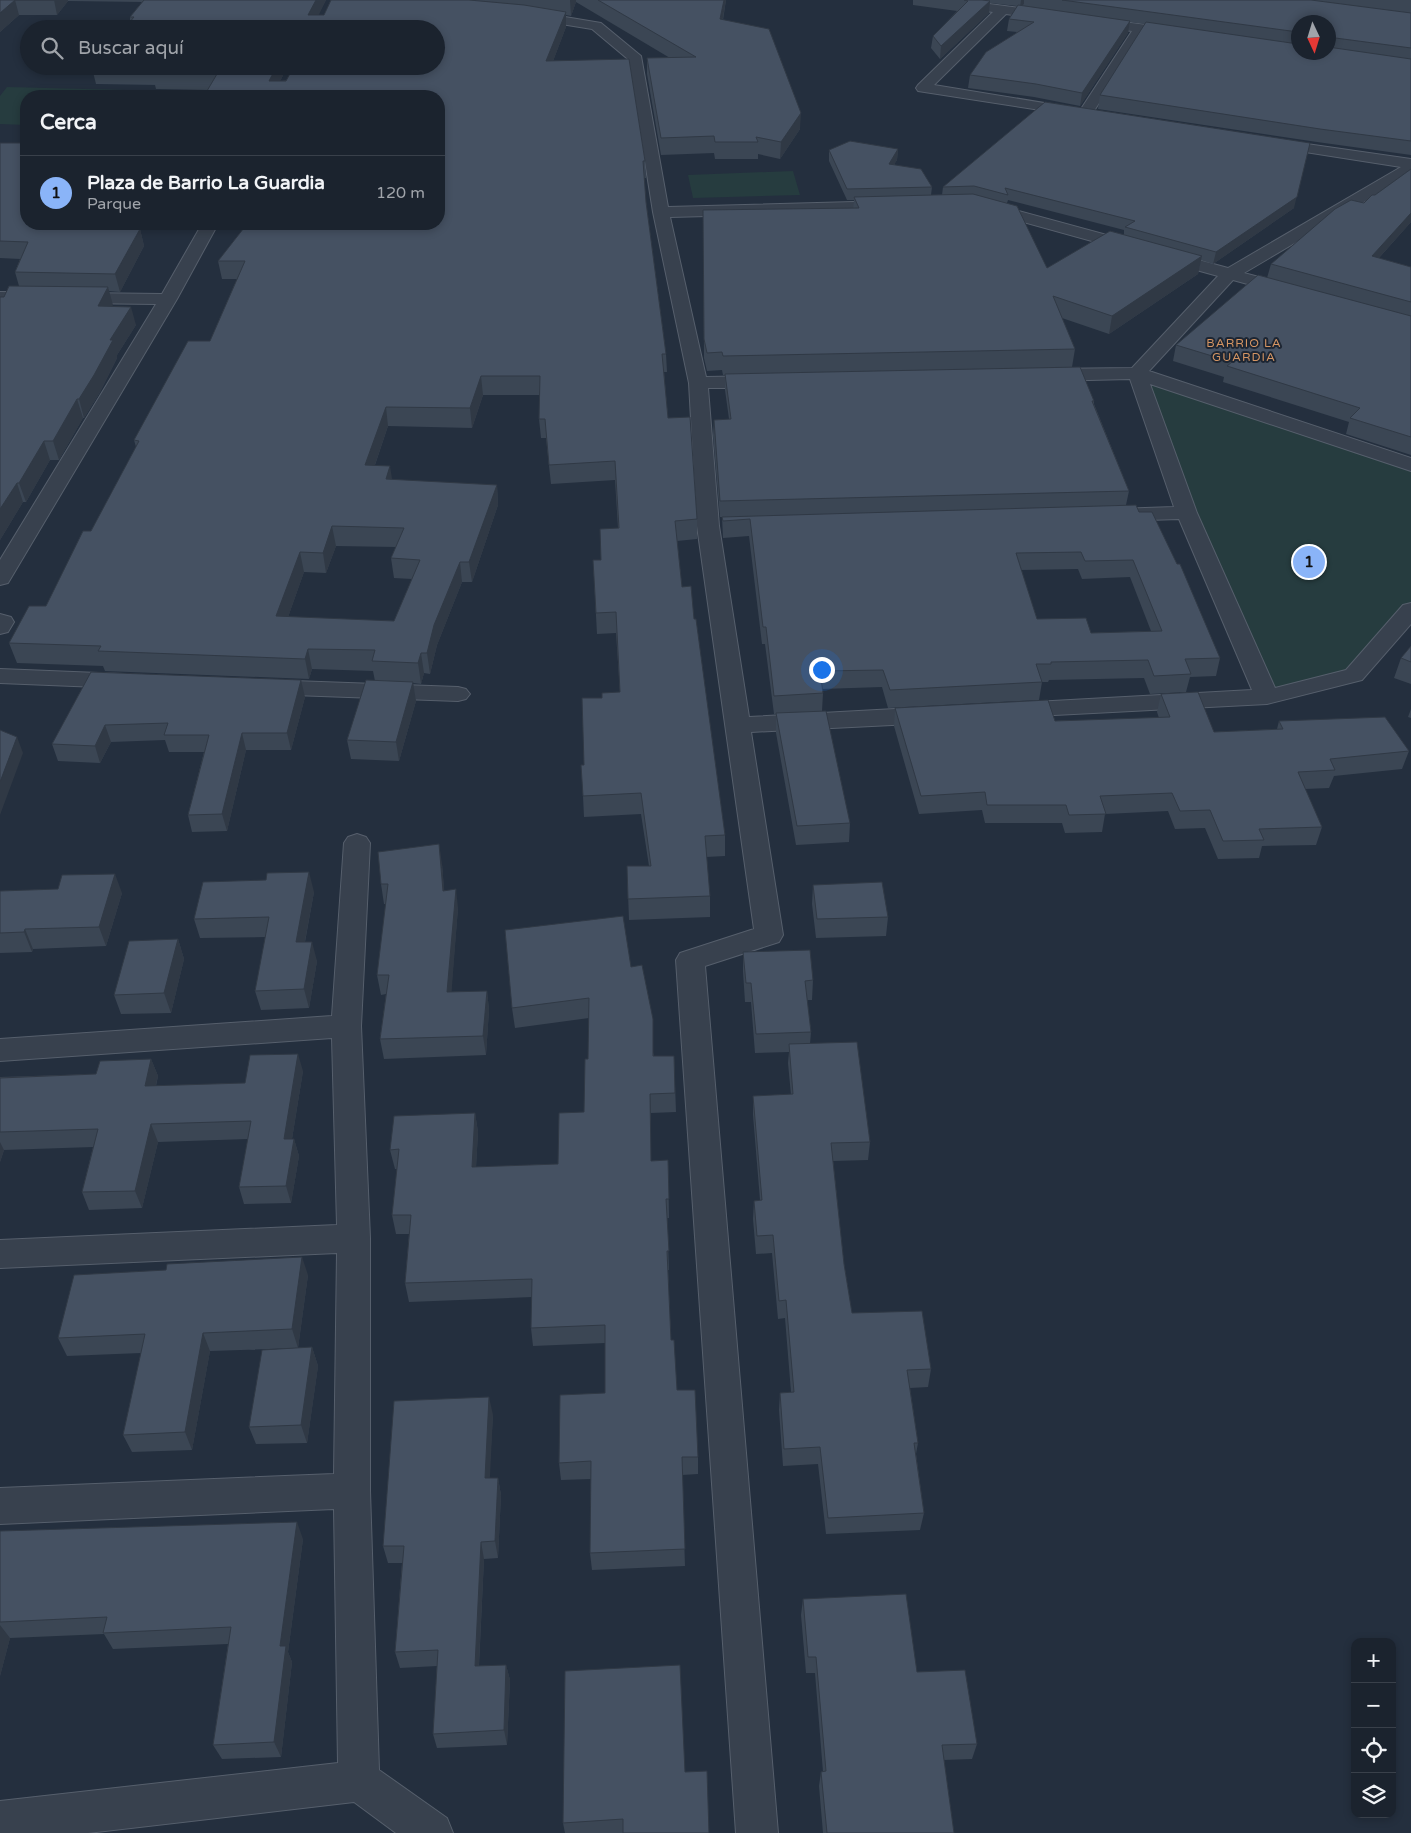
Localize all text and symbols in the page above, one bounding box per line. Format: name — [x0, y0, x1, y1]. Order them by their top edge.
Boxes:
north arrow — [1291, 15, 1336, 60]
search box — [20, 20, 445, 75]
icon: search — [38, 34, 66, 62]
text: Buscar aquí — [78, 37, 184, 59]
text: Cerca — [40, 110, 97, 135]
text: Plaza de Barrio La Guardia — [87, 172, 325, 194]
text: 1 — [51, 183, 61, 203]
text: 120 m — [376, 183, 425, 203]
text: Parque — [87, 194, 141, 214]
district label: BARRIO LA GUARDIA — [1206, 336, 1282, 364]
pin: 1 — [1293, 543, 1325, 581]
your location — [809, 657, 835, 683]
map controls — [1351, 1638, 1396, 1818]
button: + — [1351, 1638, 1396, 1683]
button: − — [1351, 1683, 1396, 1728]
button: locate — [1351, 1728, 1396, 1773]
button: layers — [1351, 1773, 1396, 1818]

